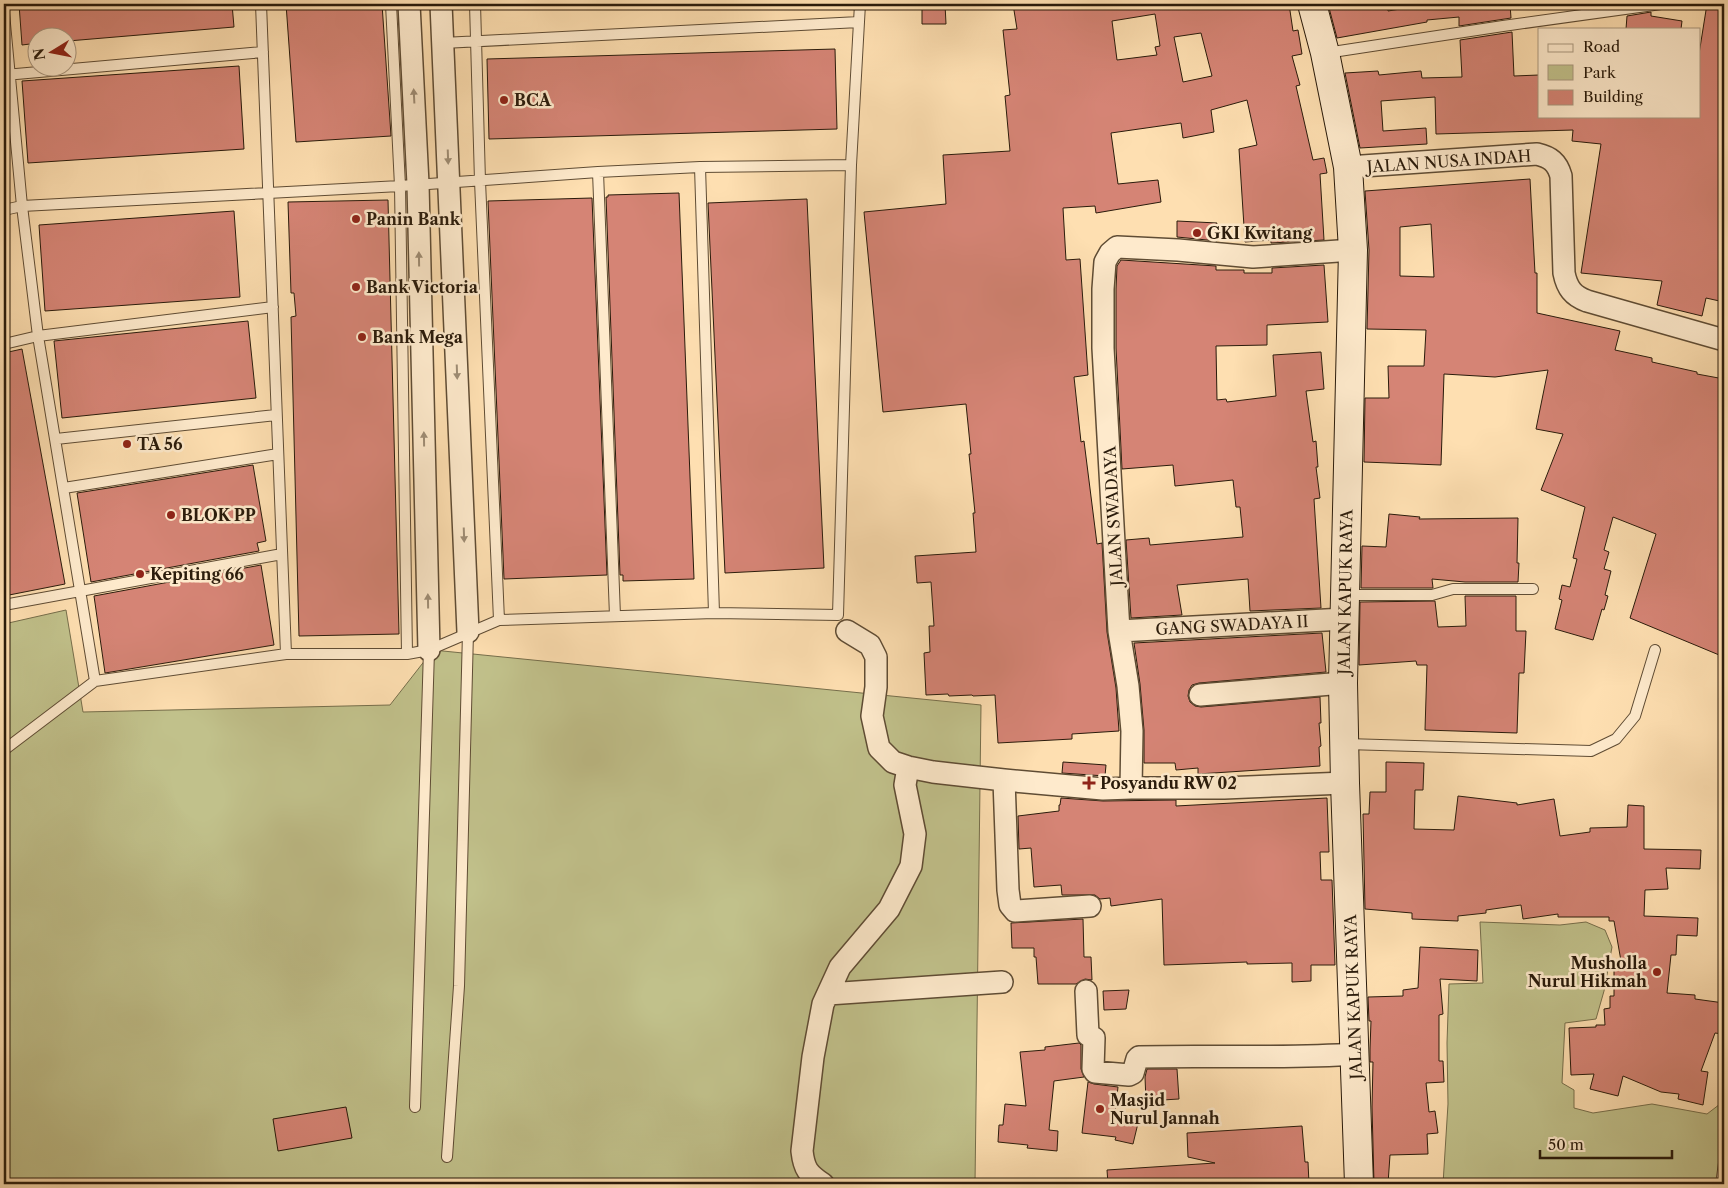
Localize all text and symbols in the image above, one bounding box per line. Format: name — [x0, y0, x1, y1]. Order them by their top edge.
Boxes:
north arrow — [28, 28, 78, 78]
legend — [1538, 28, 1700, 118]
text: Road — [1583, 37, 1620, 56]
text: N — [29, 47, 49, 62]
text: Park — [1583, 63, 1617, 82]
text: Building — [1583, 87, 1643, 106]
one-way arrow — [409, 88, 417, 104]
place label: BCA — [514, 90, 552, 110]
marker: BCA — [498, 94, 510, 106]
street label: JALAN NUSA INDAH — [1363, 145, 1532, 177]
one-way arrow — [444, 150, 452, 166]
place label: Panin Bank — [366, 209, 461, 229]
marker: Panin Bank — [350, 213, 362, 225]
place label: GKI Kwitang — [1207, 223, 1313, 243]
marker: GKI Kwitang — [1191, 227, 1203, 239]
one-way arrow — [415, 251, 423, 267]
place label: Bank Victoria — [366, 277, 479, 297]
marker: Bank Victoria — [350, 281, 362, 293]
place label: Bank Mega — [372, 327, 464, 347]
marker: Bank Mega — [356, 331, 368, 343]
one-way arrow — [453, 364, 461, 380]
one-way arrow — [420, 430, 428, 446]
place label: TA 56 — [137, 434, 183, 454]
marker: TA 56 — [121, 438, 133, 450]
street label: JALAN SWADAYA — [1099, 444, 1127, 590]
place label: BLOK PP — [181, 505, 256, 525]
street label: JALAN KAPUK RAYA — [1334, 508, 1356, 678]
marker: BLOK PP — [165, 509, 177, 521]
one-way arrow — [461, 527, 469, 543]
place label: Kepiting 66 — [150, 564, 244, 584]
marker: Kepiting 66 — [134, 568, 146, 580]
one-way arrow — [423, 593, 431, 609]
street label: GANG SWADAYA II — [1155, 611, 1309, 639]
place label: Posyandu RW 02 — [1100, 773, 1237, 793]
marker: Posyandu RW 02 — [1082, 776, 1096, 790]
street label: JALAN KAPUK RAYA — [1340, 913, 1366, 1083]
place label: Musholla Nurul Hikmah — [1528, 953, 1648, 991]
marker: Musholla Nurul Hikmah — [1651, 966, 1663, 978]
place label: Masjid Nurul Jannah — [1110, 1090, 1220, 1128]
marker: Masjid Nurul Jannah — [1094, 1103, 1106, 1115]
scale bar — [1540, 1128, 1673, 1160]
text: 50 m — [1548, 1135, 1584, 1154]

